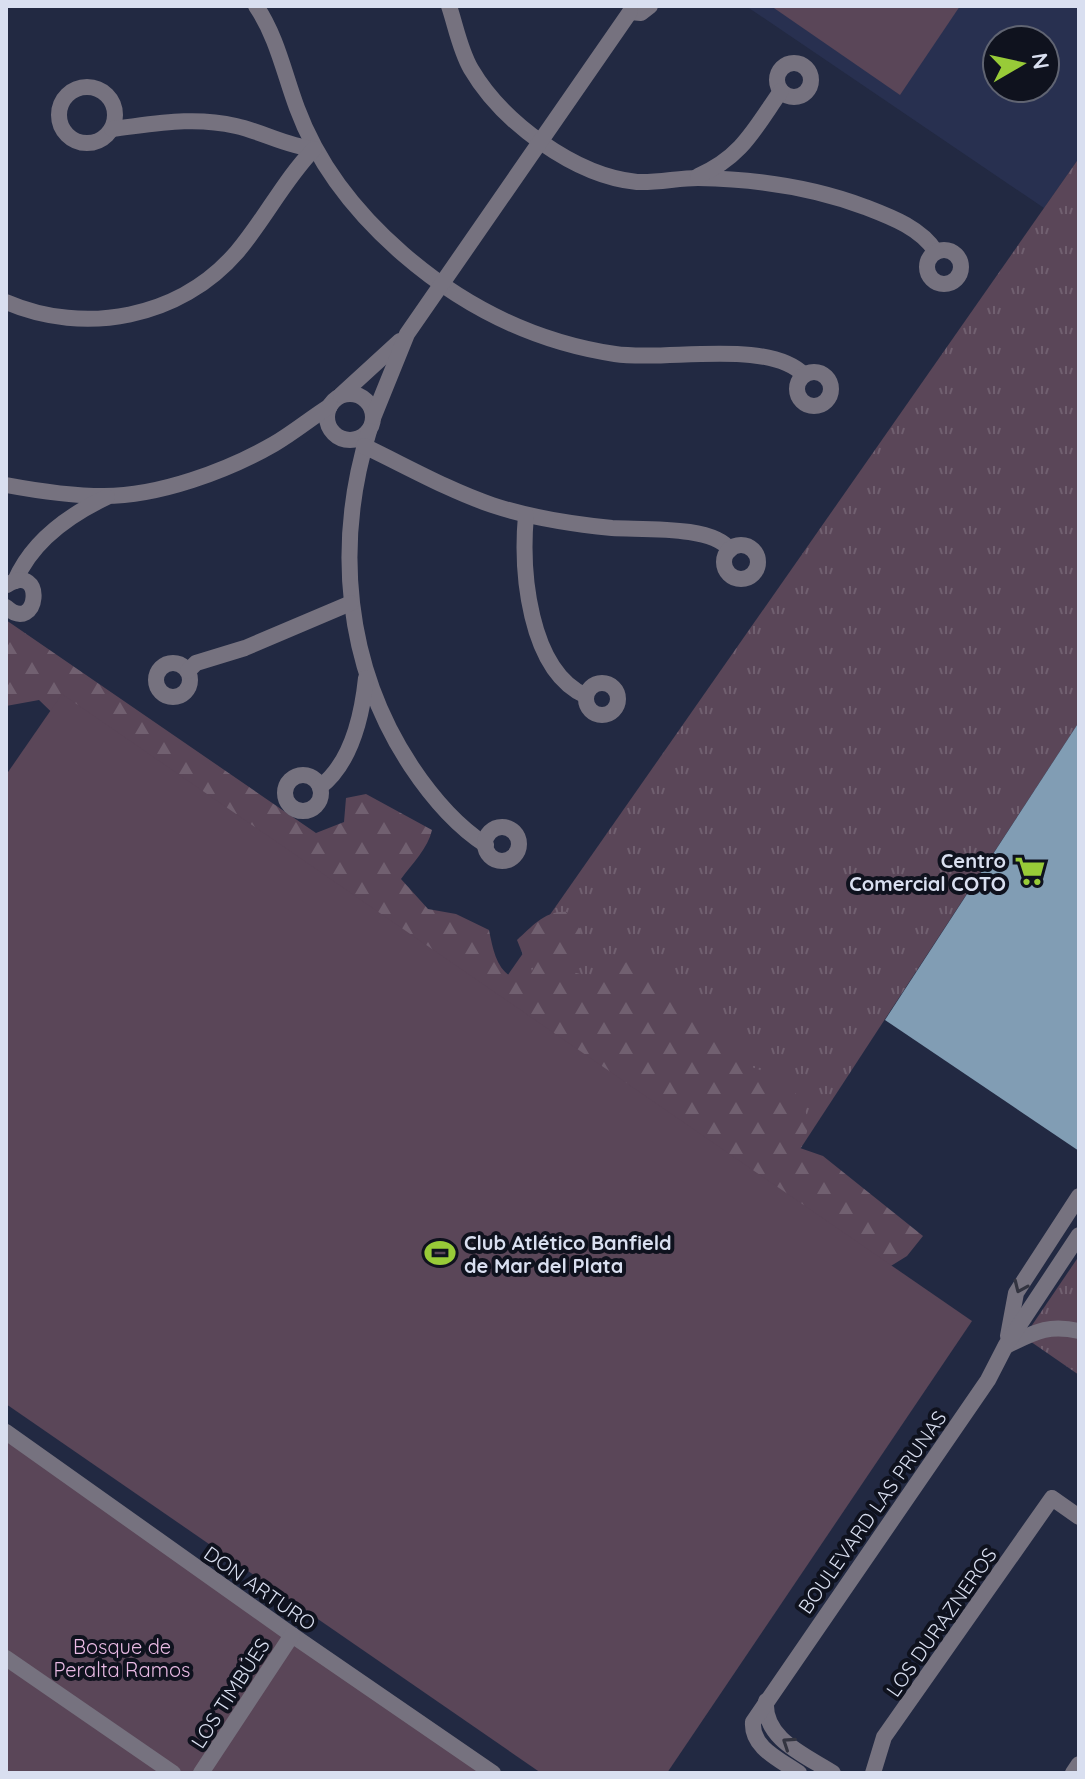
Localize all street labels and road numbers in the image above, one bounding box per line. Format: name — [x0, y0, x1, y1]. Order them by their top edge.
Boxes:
street label: BOULEVARD LAS PRUNAS — [792, 1406, 952, 1618]
street label: DON ARTURO — [199, 1540, 321, 1636]
street label: LOS DURAZNEROS — [880, 1543, 1002, 1701]
street label: LOS TIMBÚES — [185, 1633, 275, 1753]

